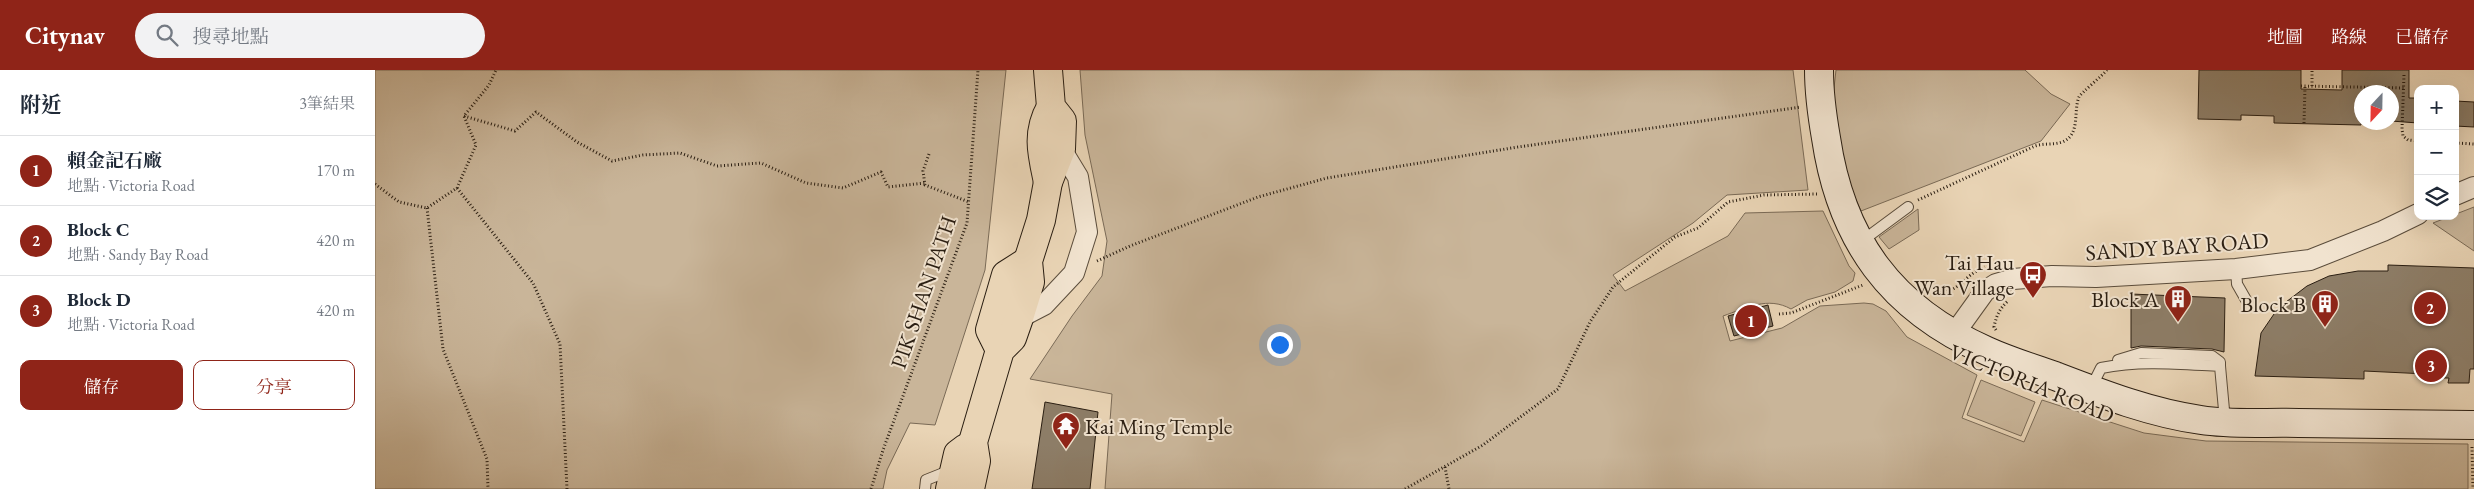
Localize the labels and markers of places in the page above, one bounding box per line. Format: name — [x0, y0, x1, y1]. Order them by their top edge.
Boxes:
place label: Tai Hau Wan Village — [1914, 248, 2014, 302]
bus stop icon: Tai Hau Wan Village — [2018, 260, 2048, 299]
building icon: Block A — [2163, 284, 2193, 323]
place label: Block A — [2091, 285, 2160, 314]
building icon: Block B — [2310, 289, 2340, 328]
pin: 2 — [2414, 289, 2446, 327]
place label: Block B — [2240, 290, 2306, 319]
pin: 1 — [1735, 302, 1767, 340]
pin: 3 — [2415, 347, 2447, 385]
temple icon: Kai Ming Temple — [1051, 411, 1081, 450]
place label: Kai Ming Temple — [1085, 412, 1233, 441]

